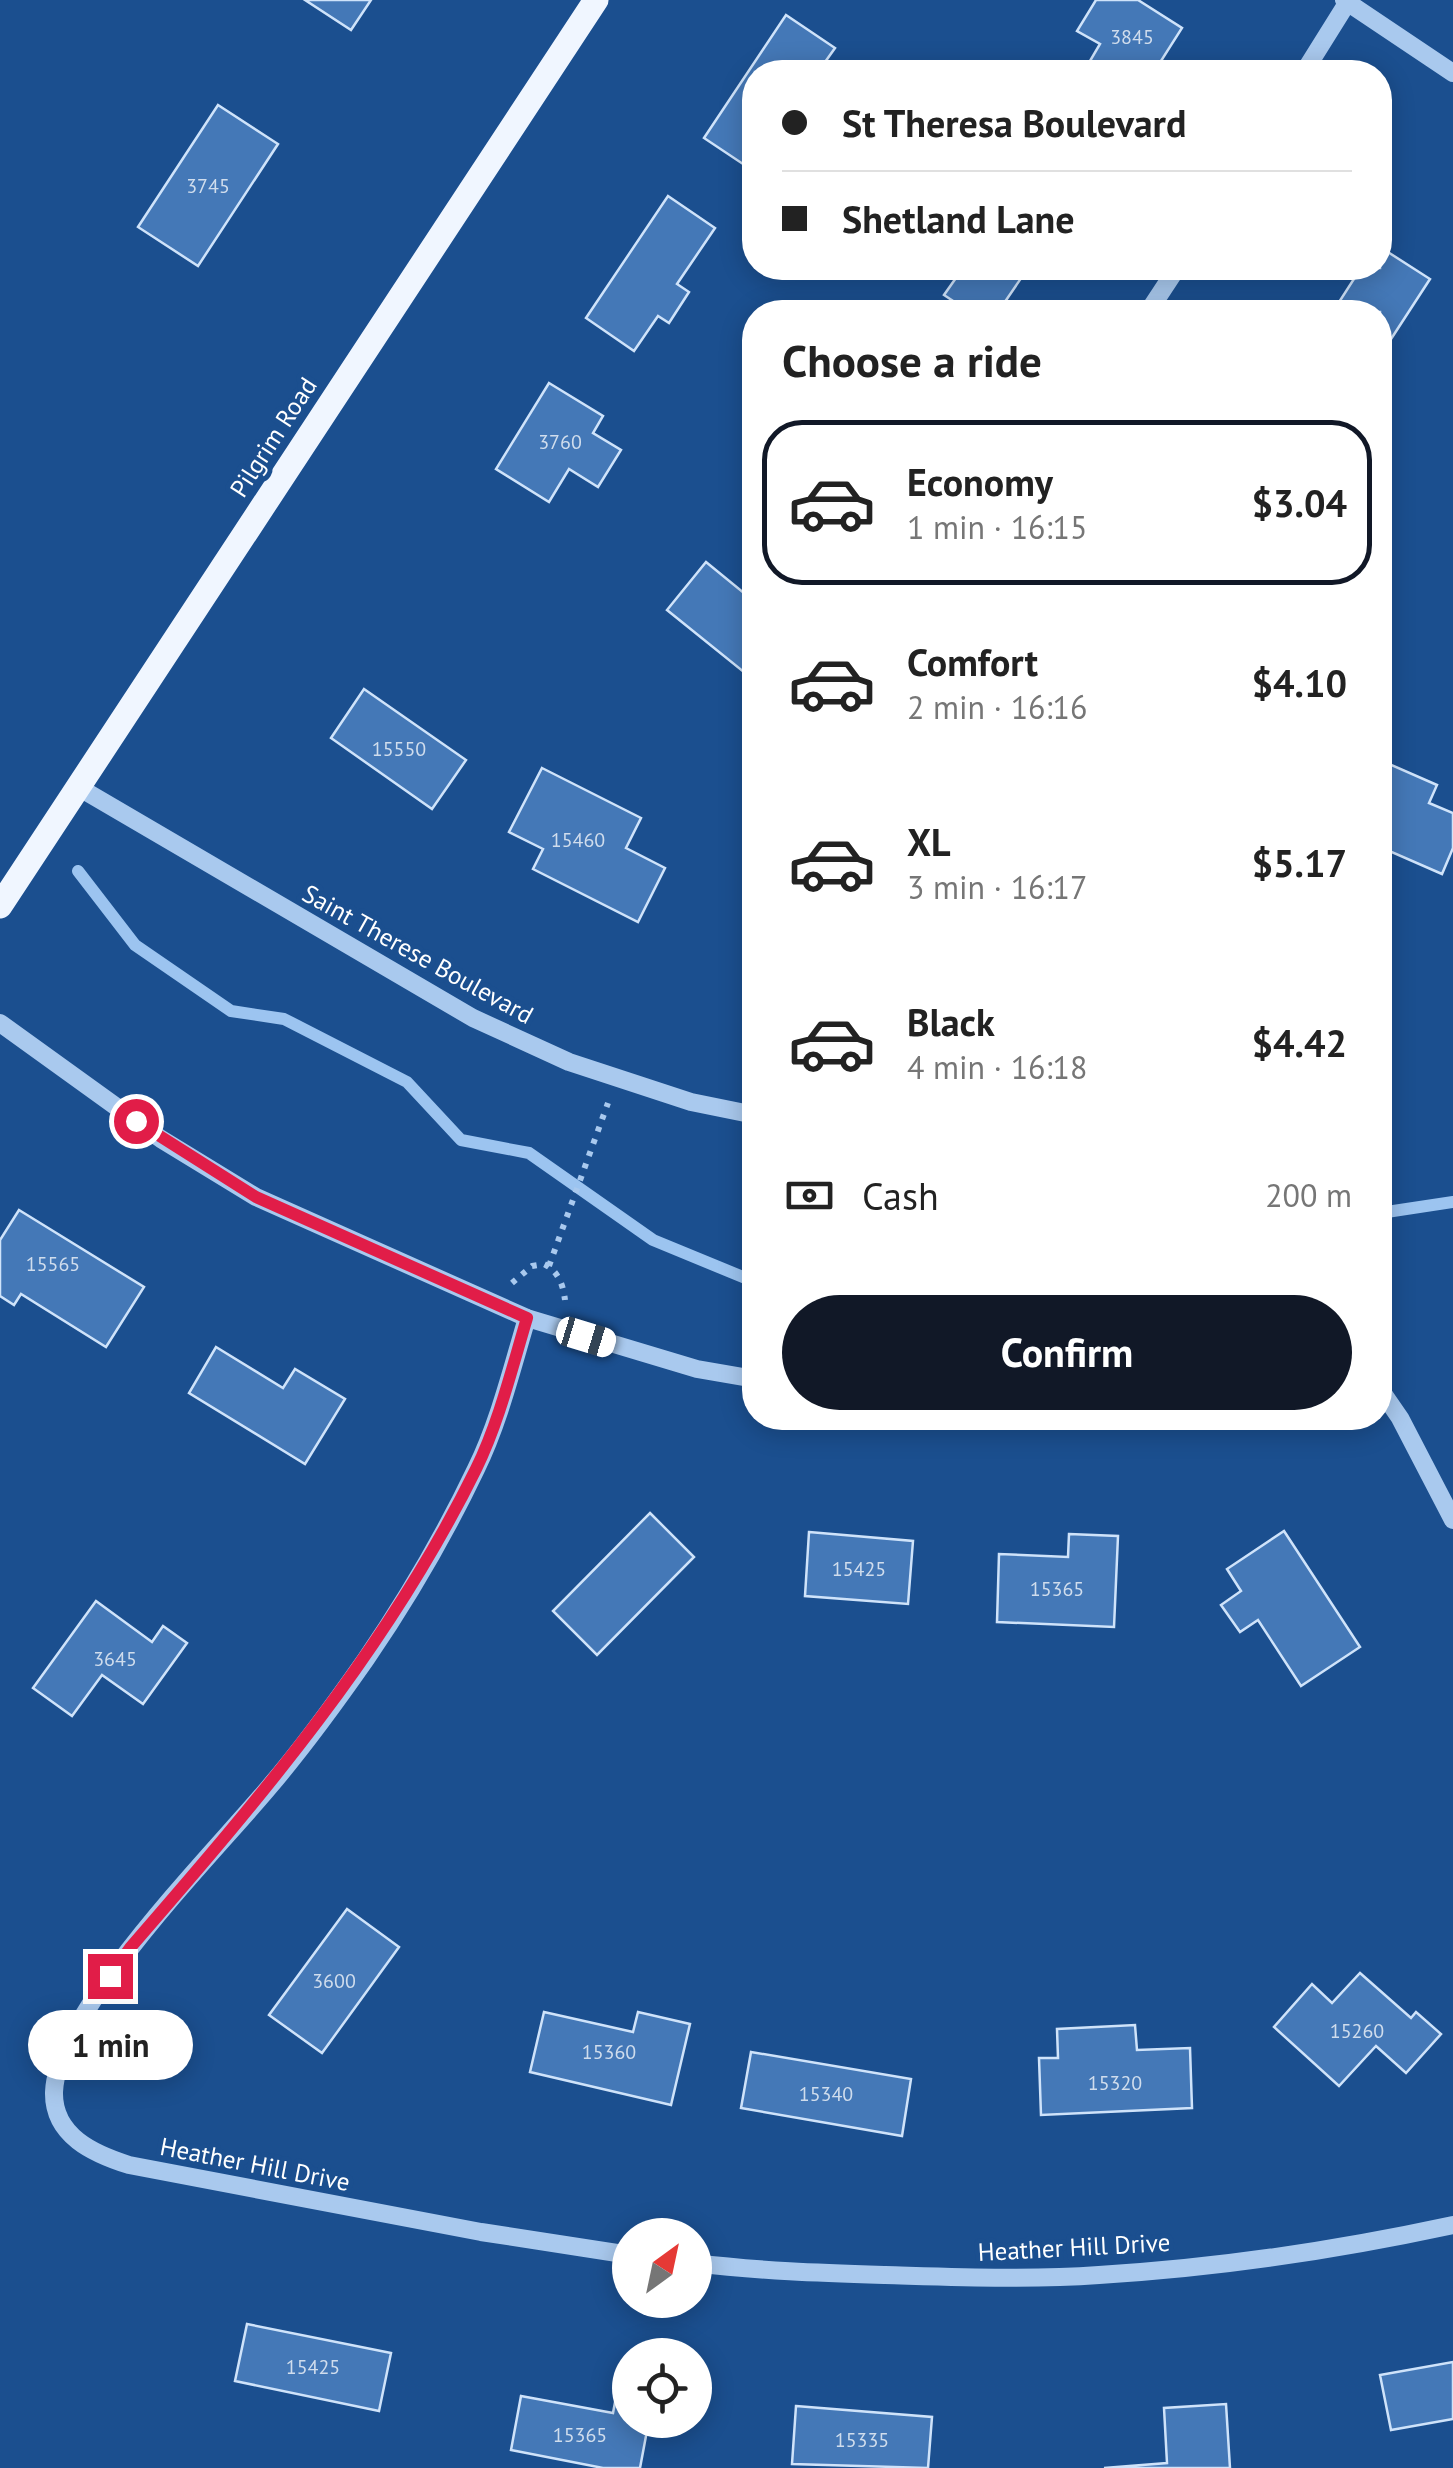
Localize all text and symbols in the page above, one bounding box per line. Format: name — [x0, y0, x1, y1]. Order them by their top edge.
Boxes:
house number: 3845 — [1110, 24, 1154, 50]
text: St Theresa Boulevard — [842, 98, 1186, 147]
house number: 3745 — [186, 173, 230, 199]
text: Shetland Lane — [842, 194, 1075, 243]
text: Choose a ride — [782, 331, 1042, 389]
street label: Pilgrim Road — [222, 371, 324, 503]
house number: 3760 — [538, 429, 582, 455]
text: Economy — [907, 457, 1053, 506]
icon: car — [787, 458, 877, 548]
text: $3.04 — [1251, 478, 1347, 527]
text: 1 min · 16:15 — [907, 506, 1087, 548]
text: Comfort — [907, 637, 1038, 686]
icon: car — [787, 638, 877, 728]
text: $4.10 — [1251, 658, 1347, 707]
text: 2 min · 16:16 — [907, 686, 1087, 728]
house number: 15550 — [372, 736, 426, 762]
text: XL — [907, 817, 951, 866]
icon: car — [787, 818, 877, 908]
house number: 15460 — [551, 827, 605, 853]
text: $5.17 — [1251, 838, 1347, 887]
text: 3 min · 16:17 — [907, 866, 1087, 908]
street label: Saint Therese Boulevard — [297, 877, 539, 1031]
text: Black — [907, 997, 995, 1046]
icon: car — [787, 998, 877, 1088]
text: $4.42 — [1251, 1018, 1347, 1067]
text: 4 min · 16:18 — [907, 1046, 1087, 1088]
route start — [114, 1099, 159, 1144]
icon: cash — [782, 1168, 837, 1223]
text: Cash — [862, 1171, 939, 1220]
text: 200 m — [1265, 1174, 1352, 1216]
house number: 15565 — [26, 1251, 80, 1277]
button: Confirm — [782, 1295, 1352, 1410]
car — [553, 1314, 619, 1360]
house number: 15425 — [832, 1556, 886, 1582]
house number: 15365 — [1030, 1576, 1084, 1602]
house number: 3645 — [93, 1646, 137, 1672]
route end — [88, 1954, 133, 1999]
house number: 3600 — [312, 1968, 356, 1994]
callout: 1 min — [28, 2011, 192, 2081]
house number: 15260 — [1330, 2018, 1384, 2044]
text: 1 min — [71, 2024, 150, 2066]
house number: 15360 — [582, 2039, 636, 2065]
house number: 15320 — [1088, 2070, 1142, 2096]
house number: 15340 — [799, 2081, 853, 2107]
street label: Heather Hill Drive — [157, 2130, 353, 2198]
north arrow — [612, 2218, 712, 2318]
map controls — [612, 2218, 712, 2438]
street label: Heather Hill Drive — [977, 2226, 1171, 2268]
button: locate — [612, 2338, 712, 2438]
house number: 15425 — [286, 2354, 340, 2380]
house number: 15365 — [553, 2422, 607, 2448]
house number: 15335 — [835, 2427, 889, 2453]

